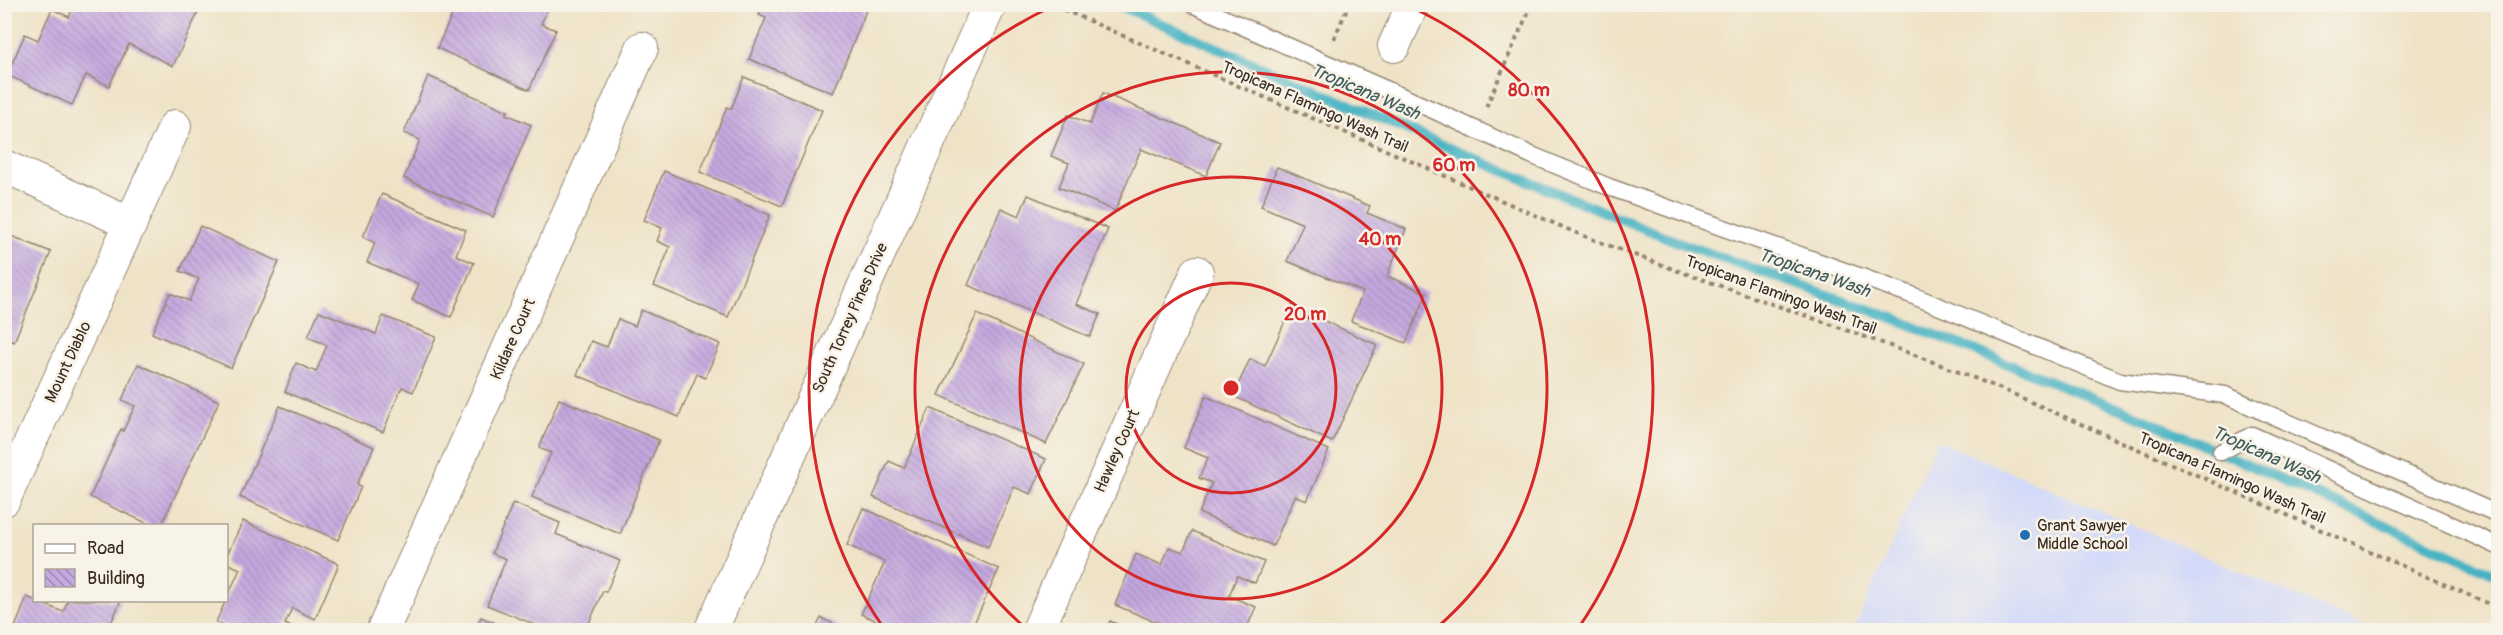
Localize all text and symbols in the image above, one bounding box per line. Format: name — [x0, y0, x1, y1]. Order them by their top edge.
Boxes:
street label: Tropicana Flamingo Wash Trail — [1218, 57, 1412, 157]
water label: Tropicana Wash — [1307, 59, 1425, 126]
text: 80 m — [1508, 79, 1550, 102]
text: 60 m — [1433, 154, 1475, 177]
text: 40 m — [1359, 228, 1401, 251]
street label: South Torrey Pines Drive — [808, 240, 892, 396]
water label: Tropicana Wash — [1755, 243, 1874, 303]
street label: Tropicana Flamingo Wash Trail — [1682, 251, 1880, 339]
street label: Kildare Court — [486, 295, 540, 383]
text: 20 m — [1284, 303, 1326, 326]
street label: Mount Diablo — [40, 318, 96, 406]
centre of rings — [1221, 378, 1241, 398]
street label: Hawley Court — [1090, 406, 1144, 496]
water label: Tropicana Wash — [2208, 421, 2325, 490]
street label: Tropicana Flamingo Wash Trail — [2135, 428, 2329, 528]
place label: Grant Sawyer Middle School — [2037, 516, 2128, 554]
legend — [33, 524, 228, 602]
marker: Grant Sawyer Middle School — [2018, 528, 2032, 542]
text: Road — [87, 537, 124, 560]
text: Building — [87, 567, 145, 590]

